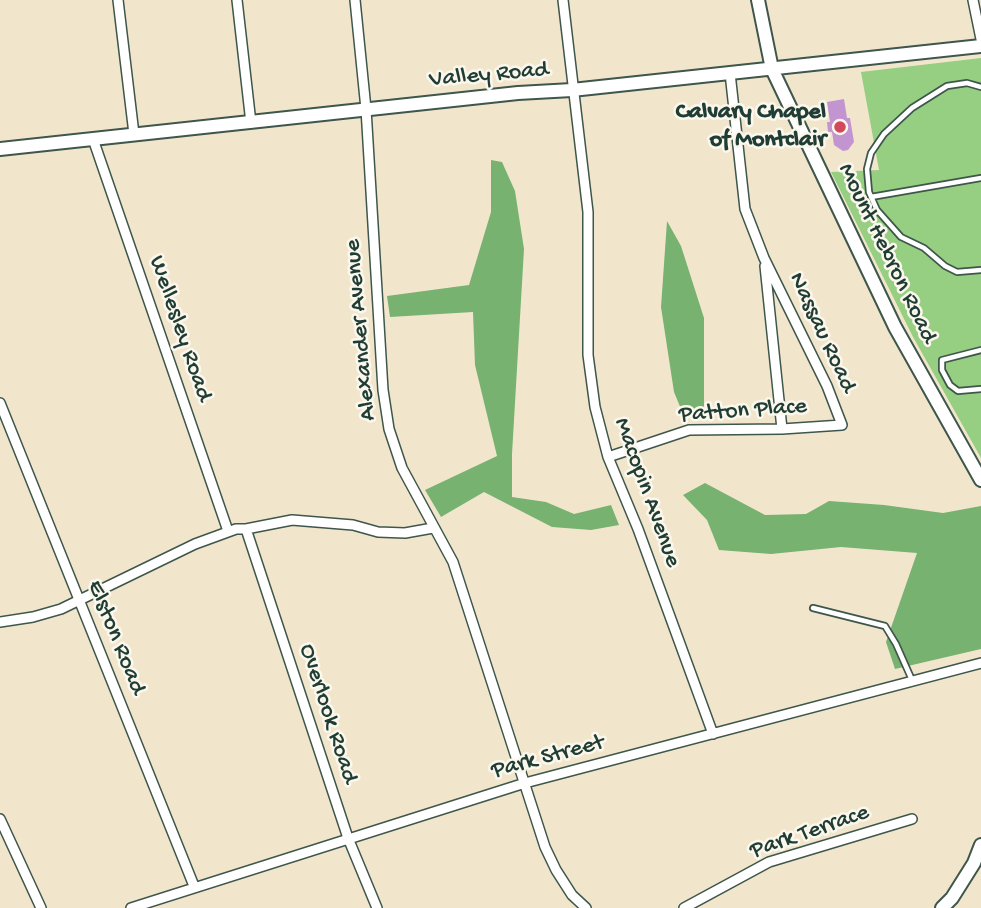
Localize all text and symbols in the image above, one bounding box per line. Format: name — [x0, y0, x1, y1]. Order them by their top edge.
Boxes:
street label: Valley Road — [428, 56, 550, 96]
place label: Calvary Chapel of Montclair — [676, 99, 826, 155]
marker: Calvary Chapel of Montclair — [832, 119, 848, 135]
street label: Mount Hebron Road — [830, 159, 942, 349]
street label: Alexander Avenue — [340, 238, 384, 422]
street label: Wellesley Road — [141, 252, 217, 406]
street label: Nassau Road — [781, 268, 861, 398]
street label: Patton Place — [678, 393, 808, 431]
street label: Macopin Avenue — [606, 414, 686, 572]
street label: Elston Road — [79, 577, 151, 699]
street label: Overlook Road — [291, 641, 363, 787]
street label: Park Street — [489, 729, 607, 787]
street label: Park Terrace — [747, 799, 873, 867]

